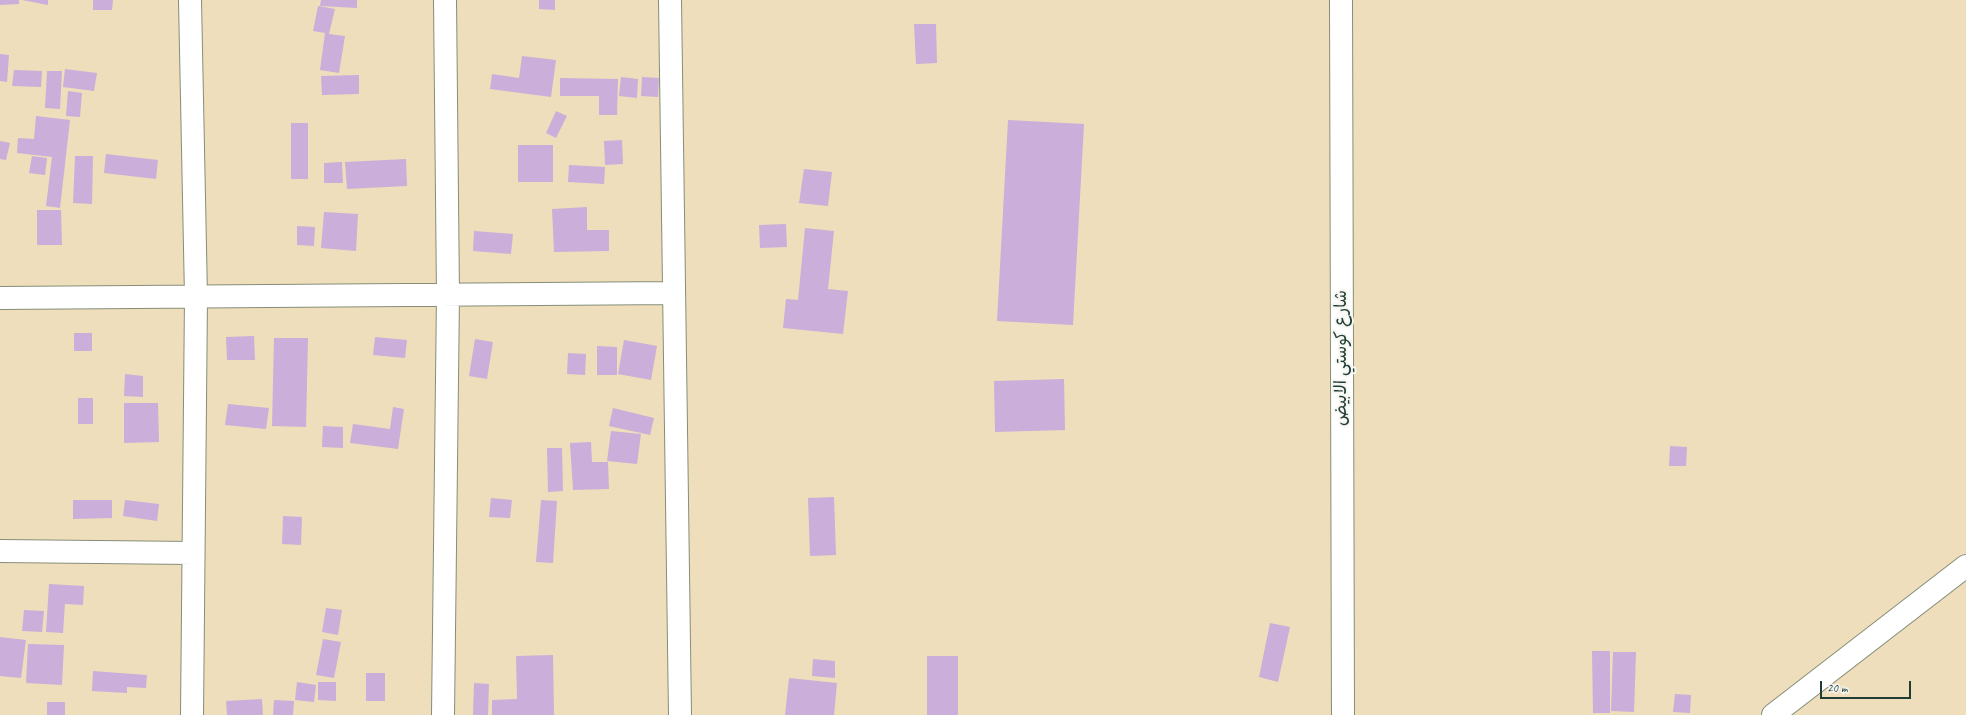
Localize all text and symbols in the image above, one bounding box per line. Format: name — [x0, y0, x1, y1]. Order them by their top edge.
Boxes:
street label: شارع كوستي الابيض — [1332, 290, 1352, 426]
scale bar — [1822, 673, 1913, 699]
text: 20 m — [1827, 680, 1847, 696]

